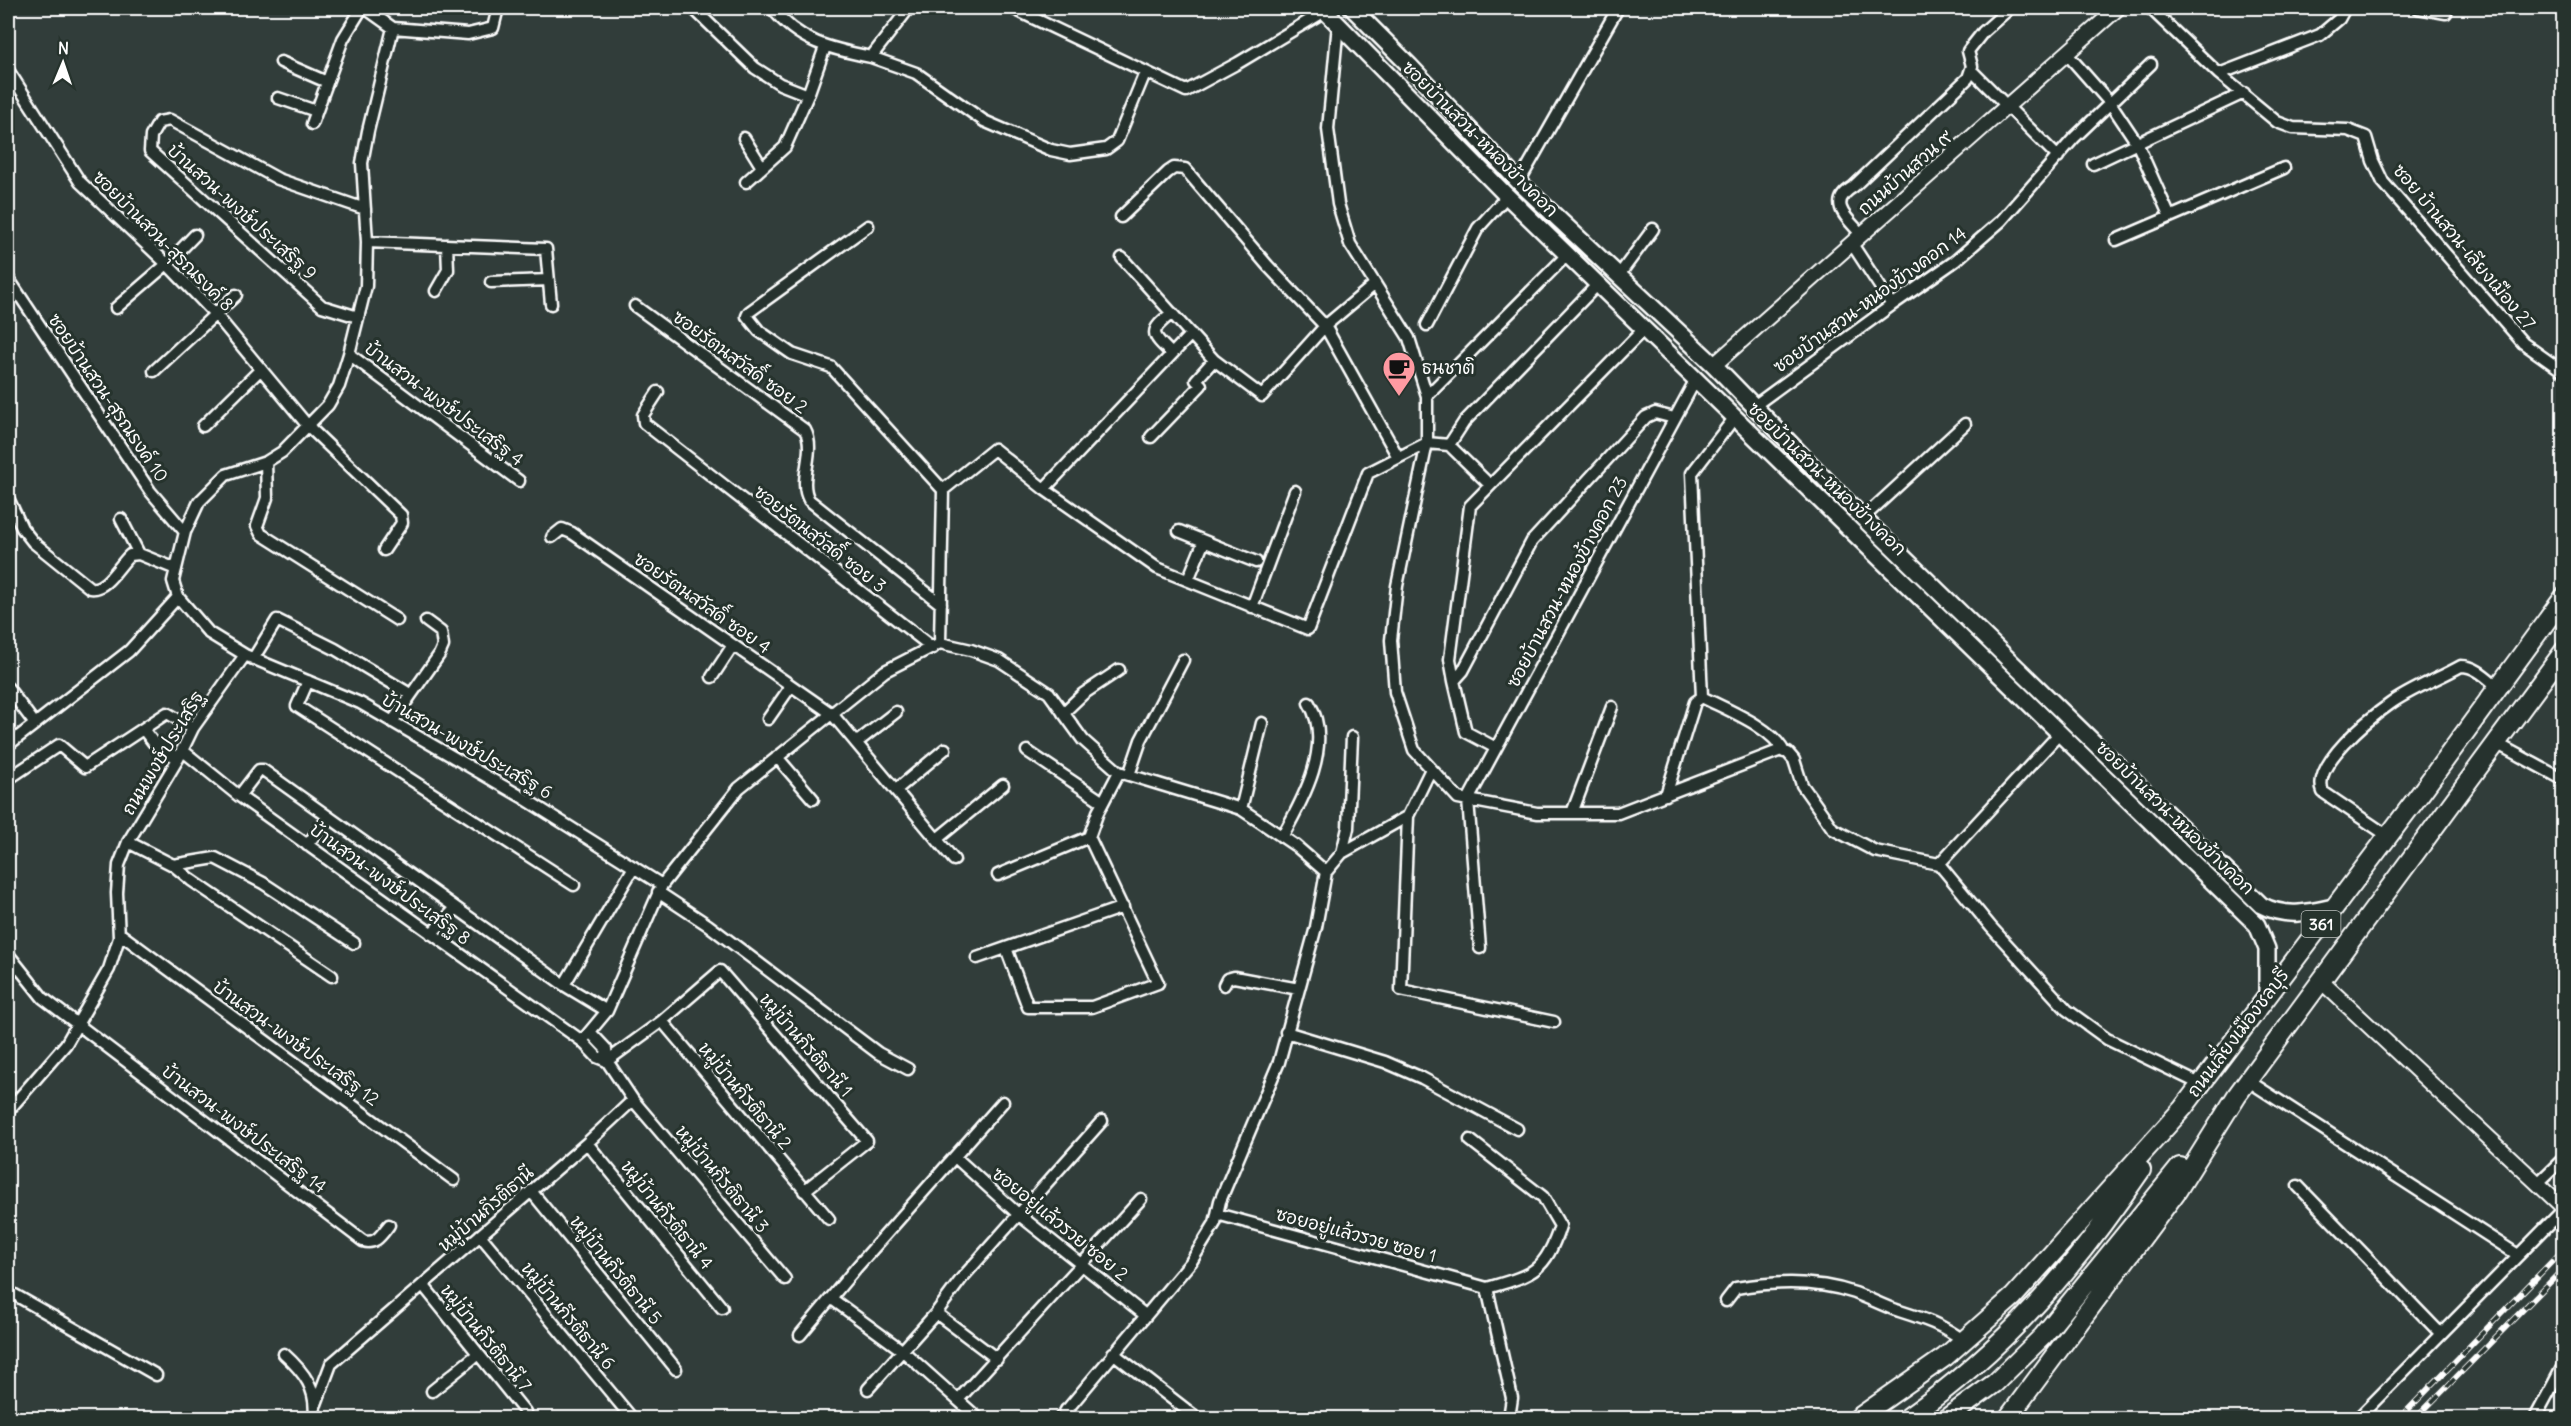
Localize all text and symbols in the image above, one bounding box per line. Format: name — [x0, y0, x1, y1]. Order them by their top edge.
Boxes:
north arrow — [33, 33, 93, 93]
text: N — [58, 38, 69, 58]
street label: ซอยบ้านสวน-หนองข้างคอก — [1397, 56, 1563, 222]
street label: ถนนบ้านสวน ๙ — [1853, 125, 1957, 220]
street label: บ้านสวน-พงษ์ประเสริฐ 9 — [162, 138, 322, 285]
street label: ซอย บ้านสวน-เลียงเมือง 27 — [2388, 159, 2541, 335]
street label: ซอยบ้านสวน-สุรณรงค์ 8 — [86, 165, 239, 318]
street label: ซอยบ้านสวน-หนองข้างคอก 14 — [1769, 222, 1971, 378]
street label: ซอยรัตนสวัสดิ์ ซอย 2 — [668, 301, 816, 418]
street label: ซอยบ้านสวน-สุรณรงค์ 10 — [41, 308, 174, 488]
street label: บ้านสวน-พงษ์ประเสริฐ 4 — [360, 336, 529, 472]
cafe icon: ธนชาติ — [1381, 350, 1417, 397]
place label: ธนชาติ — [1422, 356, 1475, 379]
street label: ซอยบ้านสวน-หนองข้างคอก — [1743, 397, 1911, 560]
street label: ซอยบ้านสวน-หนองข้างคอก 23 — [1501, 472, 1632, 691]
street label: ซอยรัตนสวัสดิ์ ซอย 3 — [749, 476, 894, 597]
street label: ซอยรัตนสวัสดิ์ ซอย 4 — [629, 542, 778, 658]
street label: ถนนพงษ์ประเสริฐ — [116, 686, 210, 820]
street label: บ้านสวน-พงษ์ประเสริฐ 6 — [377, 686, 557, 805]
street label: ซอยบ้านสวน-หนองข้างคอก — [2091, 736, 2259, 899]
street label: บ้านสวน-พงษ์ประเสริฐ 8 — [305, 817, 476, 950]
road number: 361 — [2302, 911, 2340, 937]
street label: ถนนเลี่ยงเมืองชลบุรี — [2177, 960, 2296, 1103]
street label: บ้านสวน-พงษ์ประเสริฐ 12 — [208, 974, 384, 1111]
street label: หมู่บ้านกีรติธานี 1 — [753, 988, 858, 1103]
street label: หมู่บ้านกีรติธานี 2 — [691, 1037, 797, 1156]
street label: บ้านสวน-พงษ์ประเสริฐ 14 — [157, 1058, 332, 1199]
street label: หมู่บ้านกีรติธานี 3 — [668, 1120, 774, 1239]
street label: หมู่บ้านกีรติธานี 4 — [614, 1156, 718, 1276]
street label: หมู่บ้านกีรติธานี — [433, 1161, 540, 1259]
street label: ซอยอยู่แล้วรวย ซอย 2 — [986, 1162, 1133, 1288]
street label: ซอยอยู่แล้วรวย ซอย 1 — [1272, 1202, 1439, 1270]
street label: หมู่บ้านกีรติธานี 5 — [563, 1211, 667, 1331]
street label: หมู่บ้านกีรติธานี 6 — [514, 1257, 620, 1376]
street label: หมู่บ้านกีรติธานี 7 — [434, 1279, 537, 1398]

